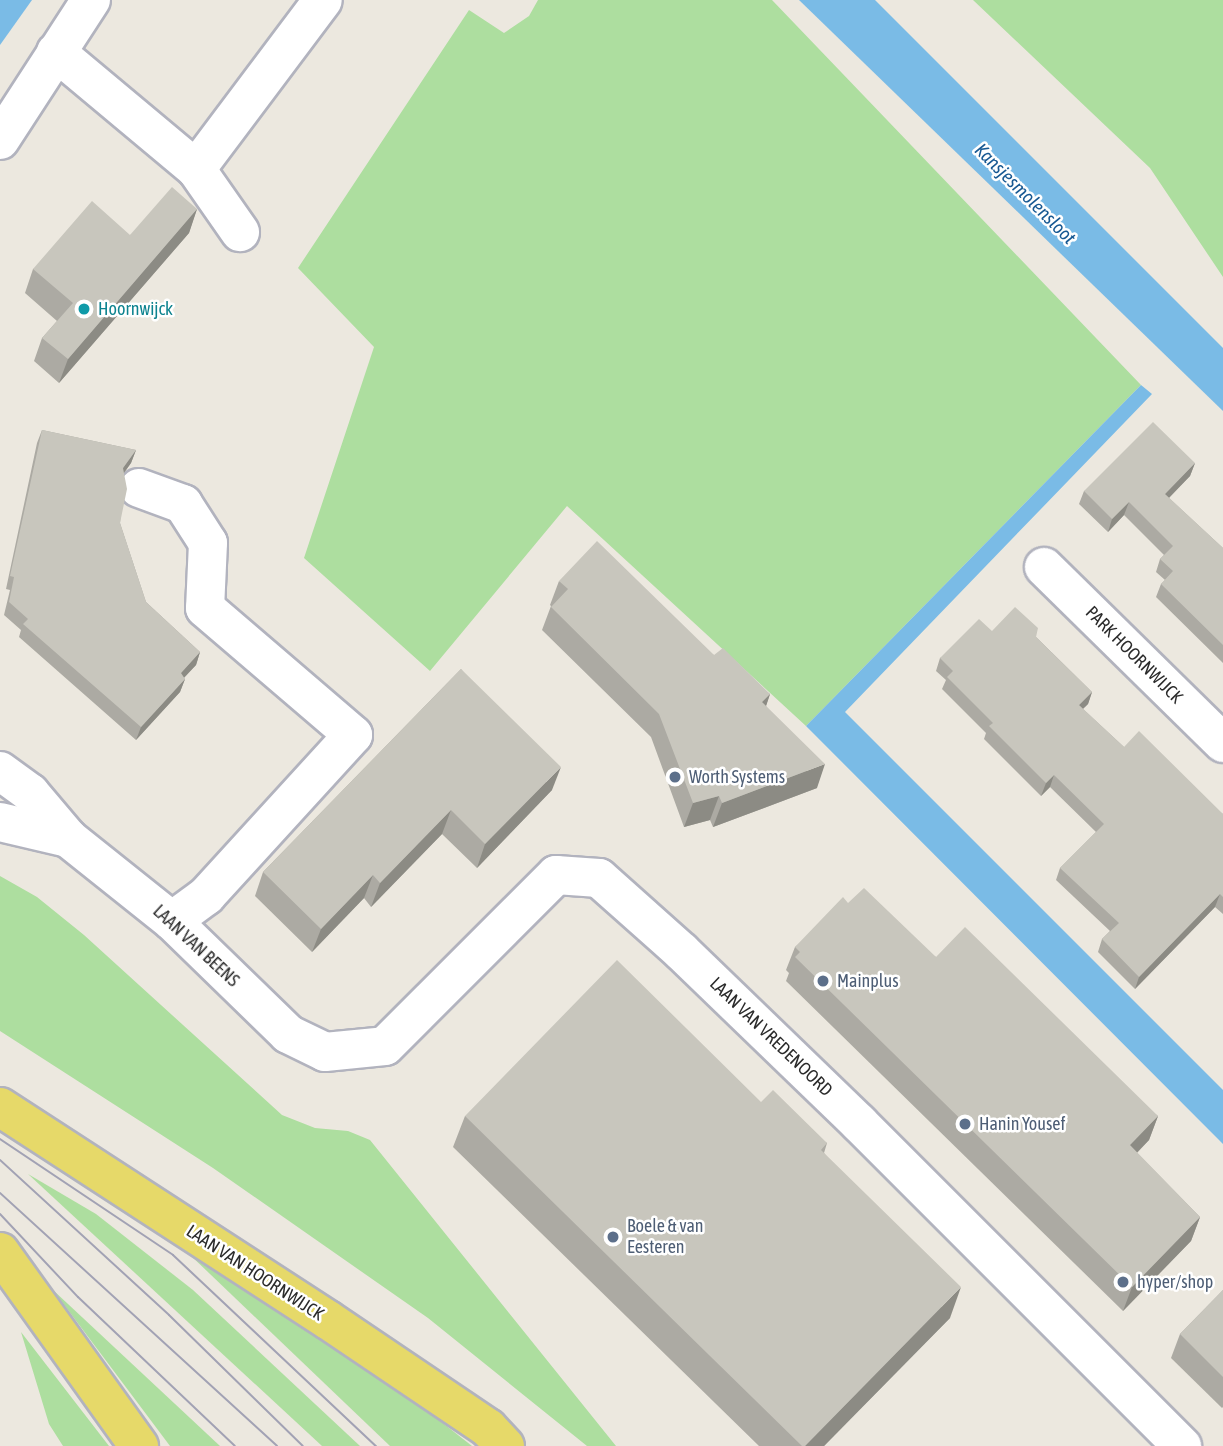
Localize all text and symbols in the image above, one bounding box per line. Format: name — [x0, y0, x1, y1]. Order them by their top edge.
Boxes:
water label: Kansjesmolensloot — [970, 139, 1080, 249]
place label: Hoornwijck — [98, 298, 173, 320]
marker: Hoornwijck — [76, 301, 92, 317]
street label: PARK HOORNWIJCK — [1081, 602, 1187, 708]
place label: Worth Systems — [689, 766, 785, 788]
marker: Worth Systems — [667, 769, 683, 785]
street label: LAAN VAN BEENS — [148, 901, 244, 991]
place label: Mainplus — [837, 970, 899, 992]
street label: LAAN VAN VREDENOORD — [705, 973, 837, 1101]
marker: Mainplus — [815, 973, 831, 989]
place label: Hanin Yousef — [979, 1113, 1065, 1135]
marker: Hanin Yousef — [957, 1116, 973, 1132]
place label: Boele & van Eesteren — [627, 1216, 704, 1258]
street label: LAAN VAN HOORNWIJCK — [182, 1221, 328, 1325]
marker: Boele & van Eesteren — [605, 1229, 621, 1245]
place label: hyper/shop — [1137, 1271, 1213, 1293]
marker: hyper/shop — [1115, 1274, 1131, 1290]

